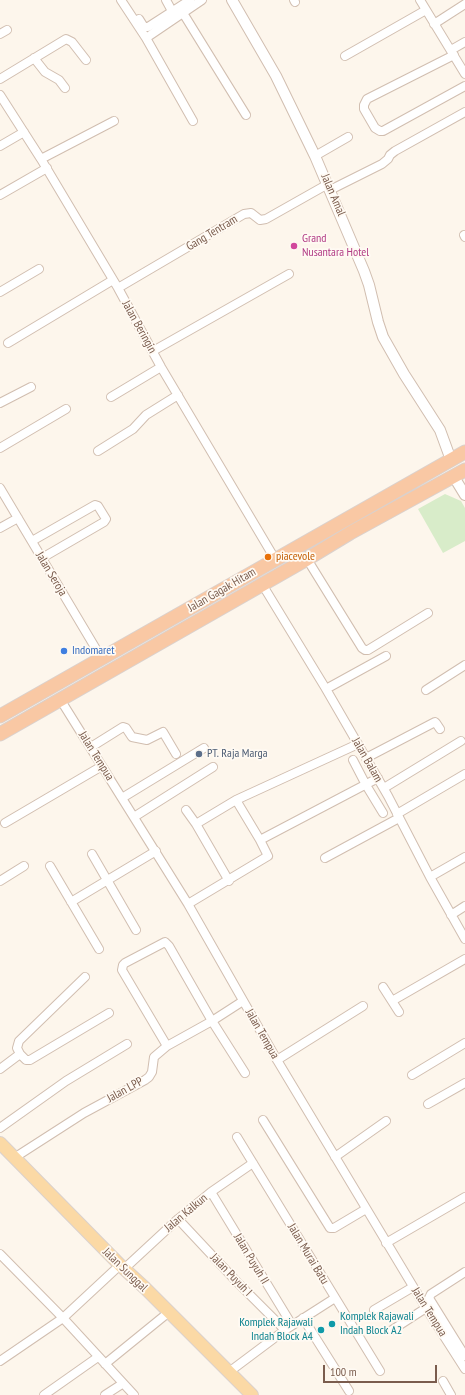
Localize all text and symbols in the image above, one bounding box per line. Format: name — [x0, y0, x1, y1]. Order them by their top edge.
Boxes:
street label: Jalan Amal — [318, 172, 348, 218]
street label: Gang Tentram — [184, 212, 240, 254]
place label: Grand Nusantara Hotel — [302, 232, 369, 260]
marker: Grand Nusantara Hotel — [289, 241, 299, 251]
street label: Jalan Beringin — [119, 298, 159, 356]
street label: Jalan Seroja — [32, 549, 70, 599]
place label: piacevole — [276, 550, 315, 564]
marker: piacevole — [263, 552, 273, 562]
street label: Jalan Gagak Hitam — [186, 565, 258, 615]
place label: Indomaret — [72, 644, 115, 658]
marker: Indomaret — [59, 646, 69, 656]
street label: Jalan Tempua — [75, 729, 117, 783]
street label: Jalan Balam — [349, 735, 385, 785]
place label: PT. Raja Marga — [207, 747, 268, 761]
marker: PT. Raja Marga — [194, 749, 204, 759]
street label: Jalan Tempua — [242, 1006, 282, 1062]
street label: Jalan LPP — [104, 1074, 146, 1106]
street label: Jalan Kalkun — [162, 1191, 210, 1235]
street label: Jalan Murai Batu — [284, 1221, 332, 1287]
street label: Jalan Puyuh II — [230, 1231, 272, 1287]
street label: Jalan Sunggal — [100, 1245, 150, 1295]
street label: Jalan Puyuh I — [207, 1251, 255, 1299]
street label: Jalan Tempua — [408, 1285, 450, 1339]
place label: Komplek Rajawali Indah Block A2 — [340, 1310, 414, 1338]
place label: Komplek Rajawali Indah Block A4 — [239, 1316, 313, 1344]
marker: Komplek Rajawali Indah Block A2 — [327, 1319, 337, 1329]
marker: Komplek Rajawali Indah Block A4 — [316, 1325, 326, 1335]
scale bar — [325, 1357, 439, 1383]
text: 100 m — [330, 1364, 357, 1379]

